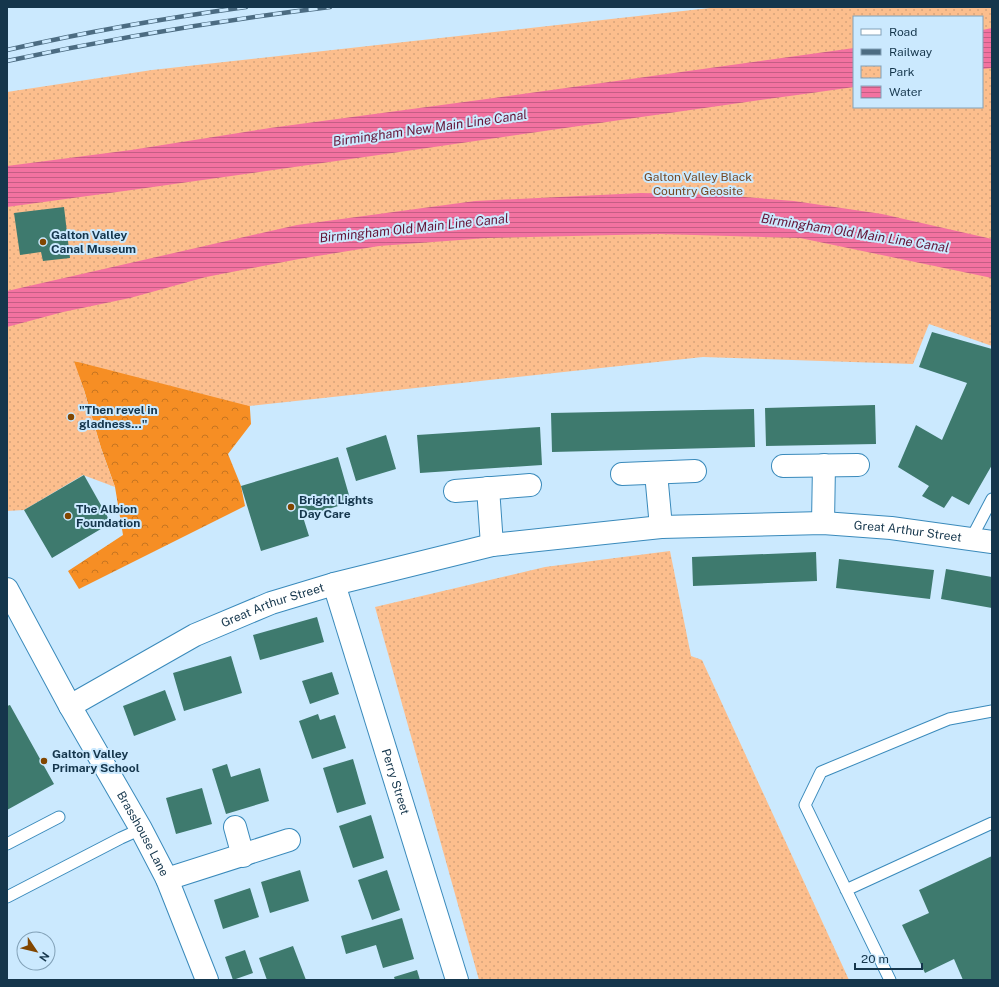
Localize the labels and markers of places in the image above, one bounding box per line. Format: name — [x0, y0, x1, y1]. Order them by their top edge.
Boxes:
place label: Galton Valley Canal Museum — [51, 228, 136, 256]
marker: Galton Valley Canal Museum — [38, 237, 48, 247]
place label: "Then revel in gladness..." — [79, 403, 158, 431]
marker: "Then revel in gladness..." — [66, 412, 76, 422]
place label: Bright Lights Day Care — [299, 493, 373, 521]
place label: The Albion Foundation — [76, 502, 140, 530]
marker: Bright Lights Day Care — [286, 502, 296, 512]
marker: The Albion Foundation — [63, 511, 73, 521]
place label: Galton Valley Primary School — [52, 747, 140, 775]
marker: Galton Valley Primary School — [39, 756, 49, 766]

